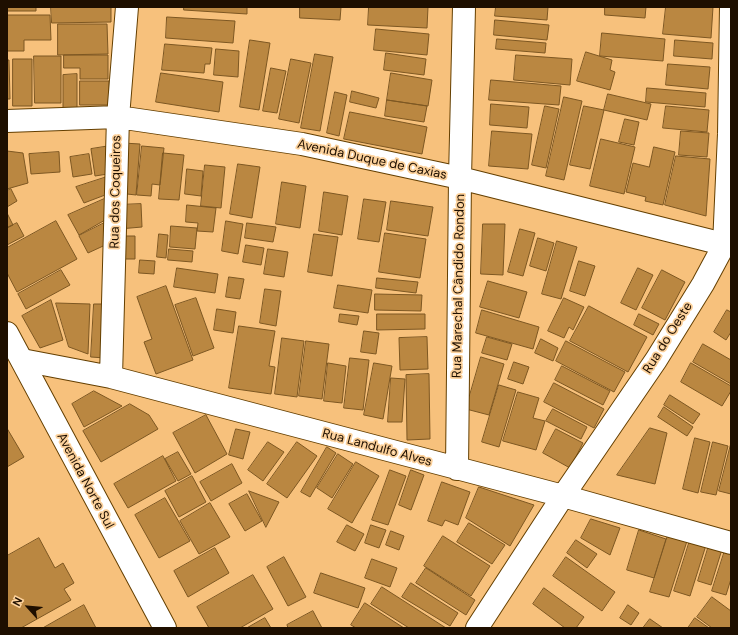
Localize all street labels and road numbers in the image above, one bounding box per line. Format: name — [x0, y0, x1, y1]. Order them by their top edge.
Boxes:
street label: Rua dos Coqueiros — [107, 135, 125, 249]
street label: Avenida Duque de Caxias — [296, 137, 448, 183]
street label: Rua Marechal Cândido Rondon — [450, 194, 468, 378]
street label: Rua do Oeste — [640, 300, 696, 376]
street label: Rua Landulfo Alves — [320, 426, 434, 470]
street label: Avenida Norte Sul — [53, 430, 117, 532]

